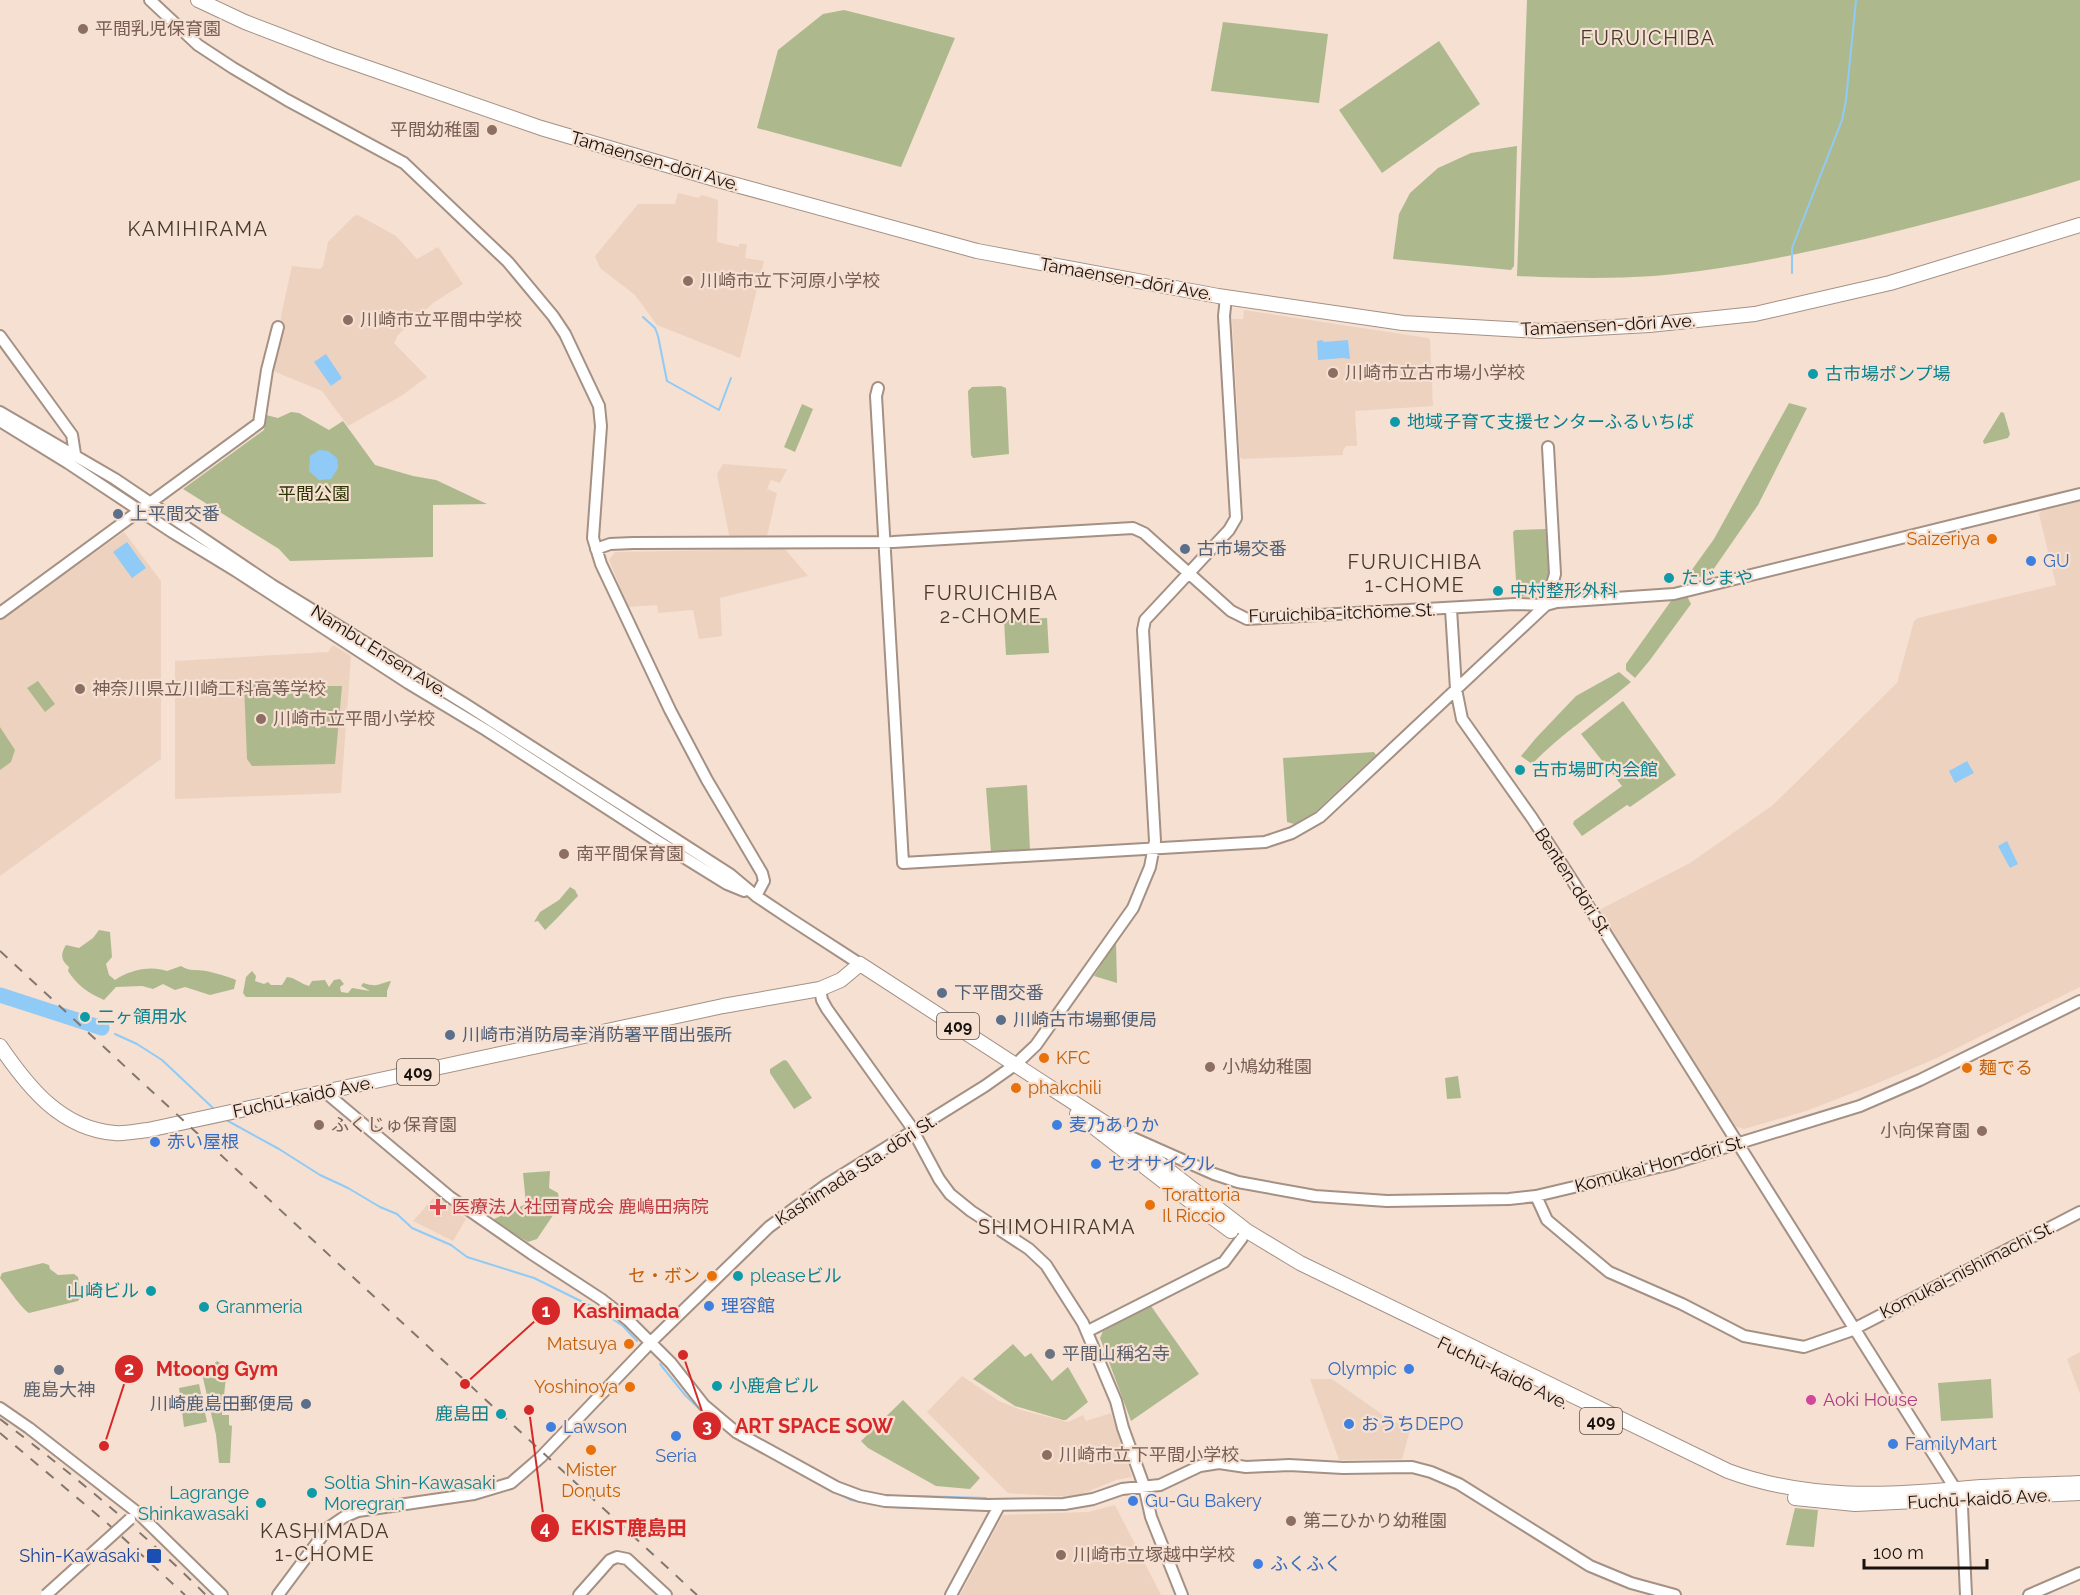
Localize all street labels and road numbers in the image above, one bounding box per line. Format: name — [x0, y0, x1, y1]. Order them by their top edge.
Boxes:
street label: Tamaensen-dōri Ave. — [568, 126, 742, 195]
street label: Tamaensen-dōri Ave. — [1038, 253, 1214, 304]
street label: Tamaensen-dōri Ave. — [1520, 309, 1696, 340]
street label: Furuichiba-itchōme St. — [1248, 599, 1436, 626]
street label: Nambu Ensen Ave. — [307, 600, 451, 701]
street label: Benten-dōri St. — [1531, 824, 1616, 940]
road number: 409 — [937, 1013, 979, 1039]
road number: 409 — [397, 1059, 439, 1085]
street label: Fuchū-kaidō Ave. — [231, 1071, 375, 1122]
street label: Kashimada Sta. dōri St. — [771, 1110, 940, 1230]
street label: Komukai Hon-dōri St. — [1572, 1131, 1747, 1196]
street label: Komukai-nishimachi St. — [1876, 1216, 2057, 1323]
street label: Fuchū-kaidō Ave. — [1434, 1332, 1572, 1413]
road number: 409 — [1580, 1408, 1622, 1434]
street label: Fuchū-kaidō Ave. — [1907, 1484, 2051, 1513]

